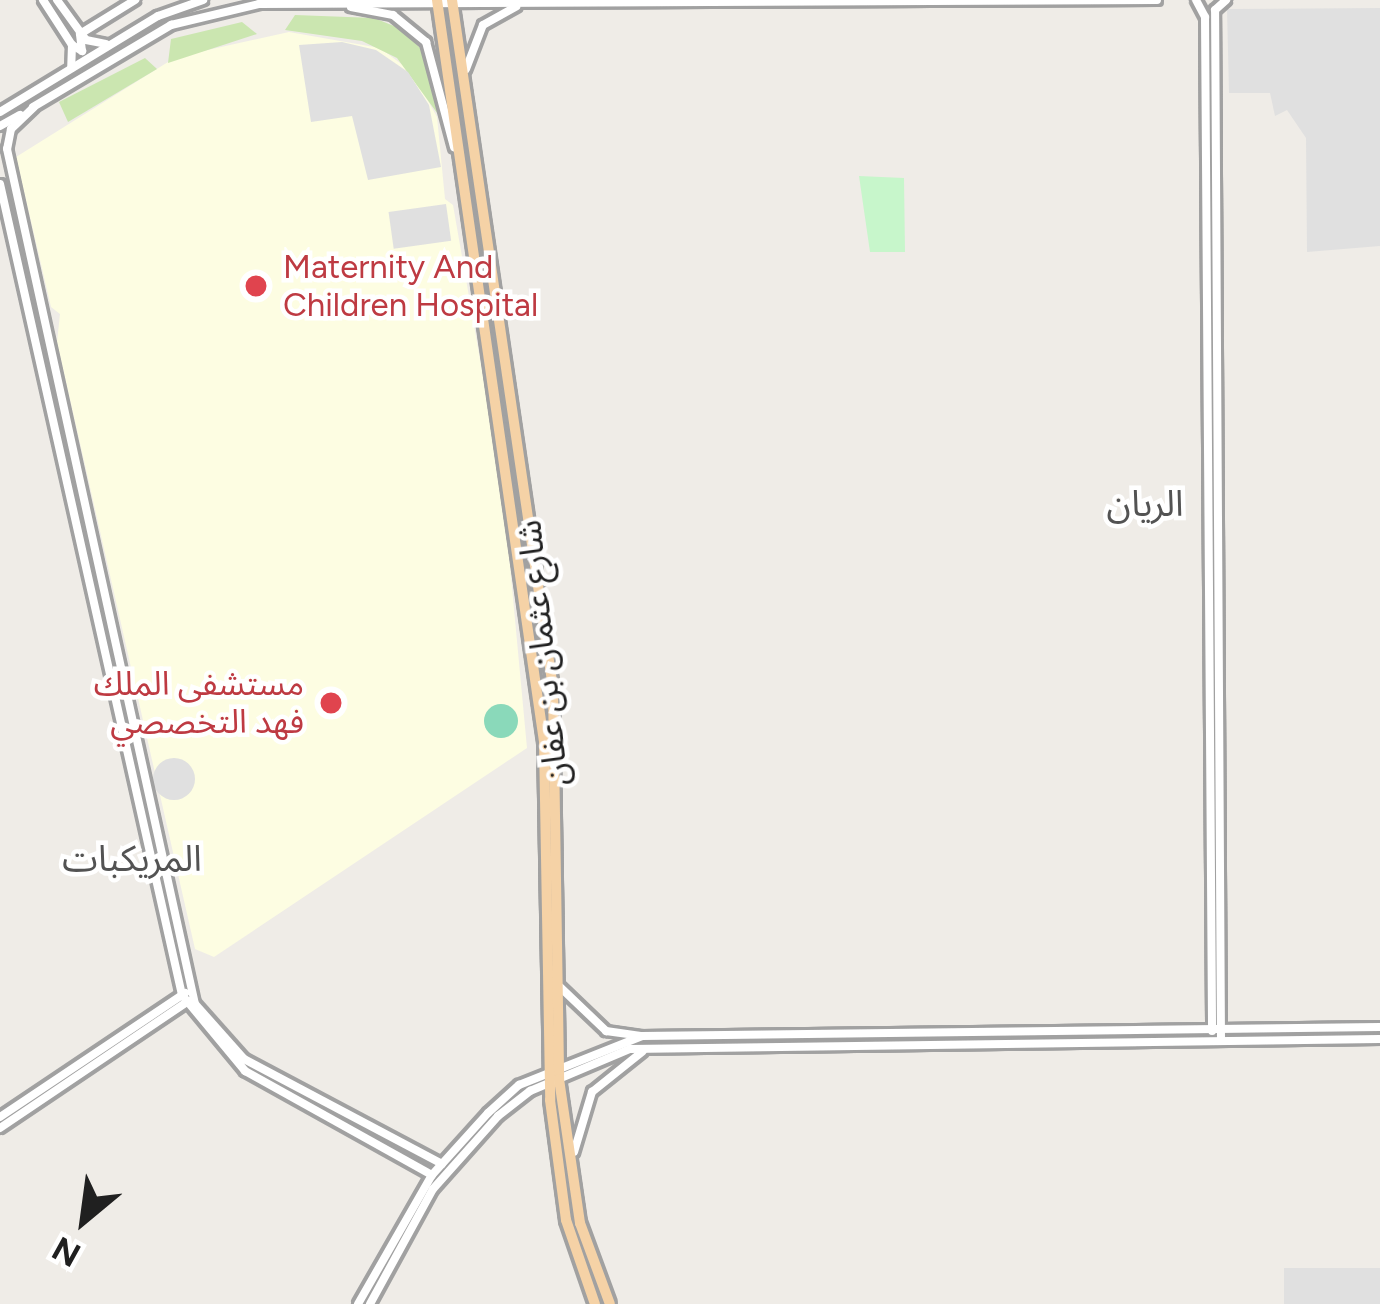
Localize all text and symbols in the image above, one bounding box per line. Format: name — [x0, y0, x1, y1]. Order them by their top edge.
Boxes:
place label: Maternity And Children Hospital — [283, 247, 538, 325]
marker: Maternity And Children Hospital — [240, 270, 272, 302]
district label: الريان — [1106, 482, 1184, 526]
street label: شارع عثمان بن عفان — [509, 518, 577, 788]
place label: مستشفى الملك فهد التخصصي — [94, 664, 304, 742]
marker: مستشفى الملك فهد التخصصي — [315, 687, 347, 719]
district label: المريكبات — [62, 837, 202, 881]
north arrow — [24, 1160, 144, 1280]
text: N — [46, 1229, 87, 1275]

